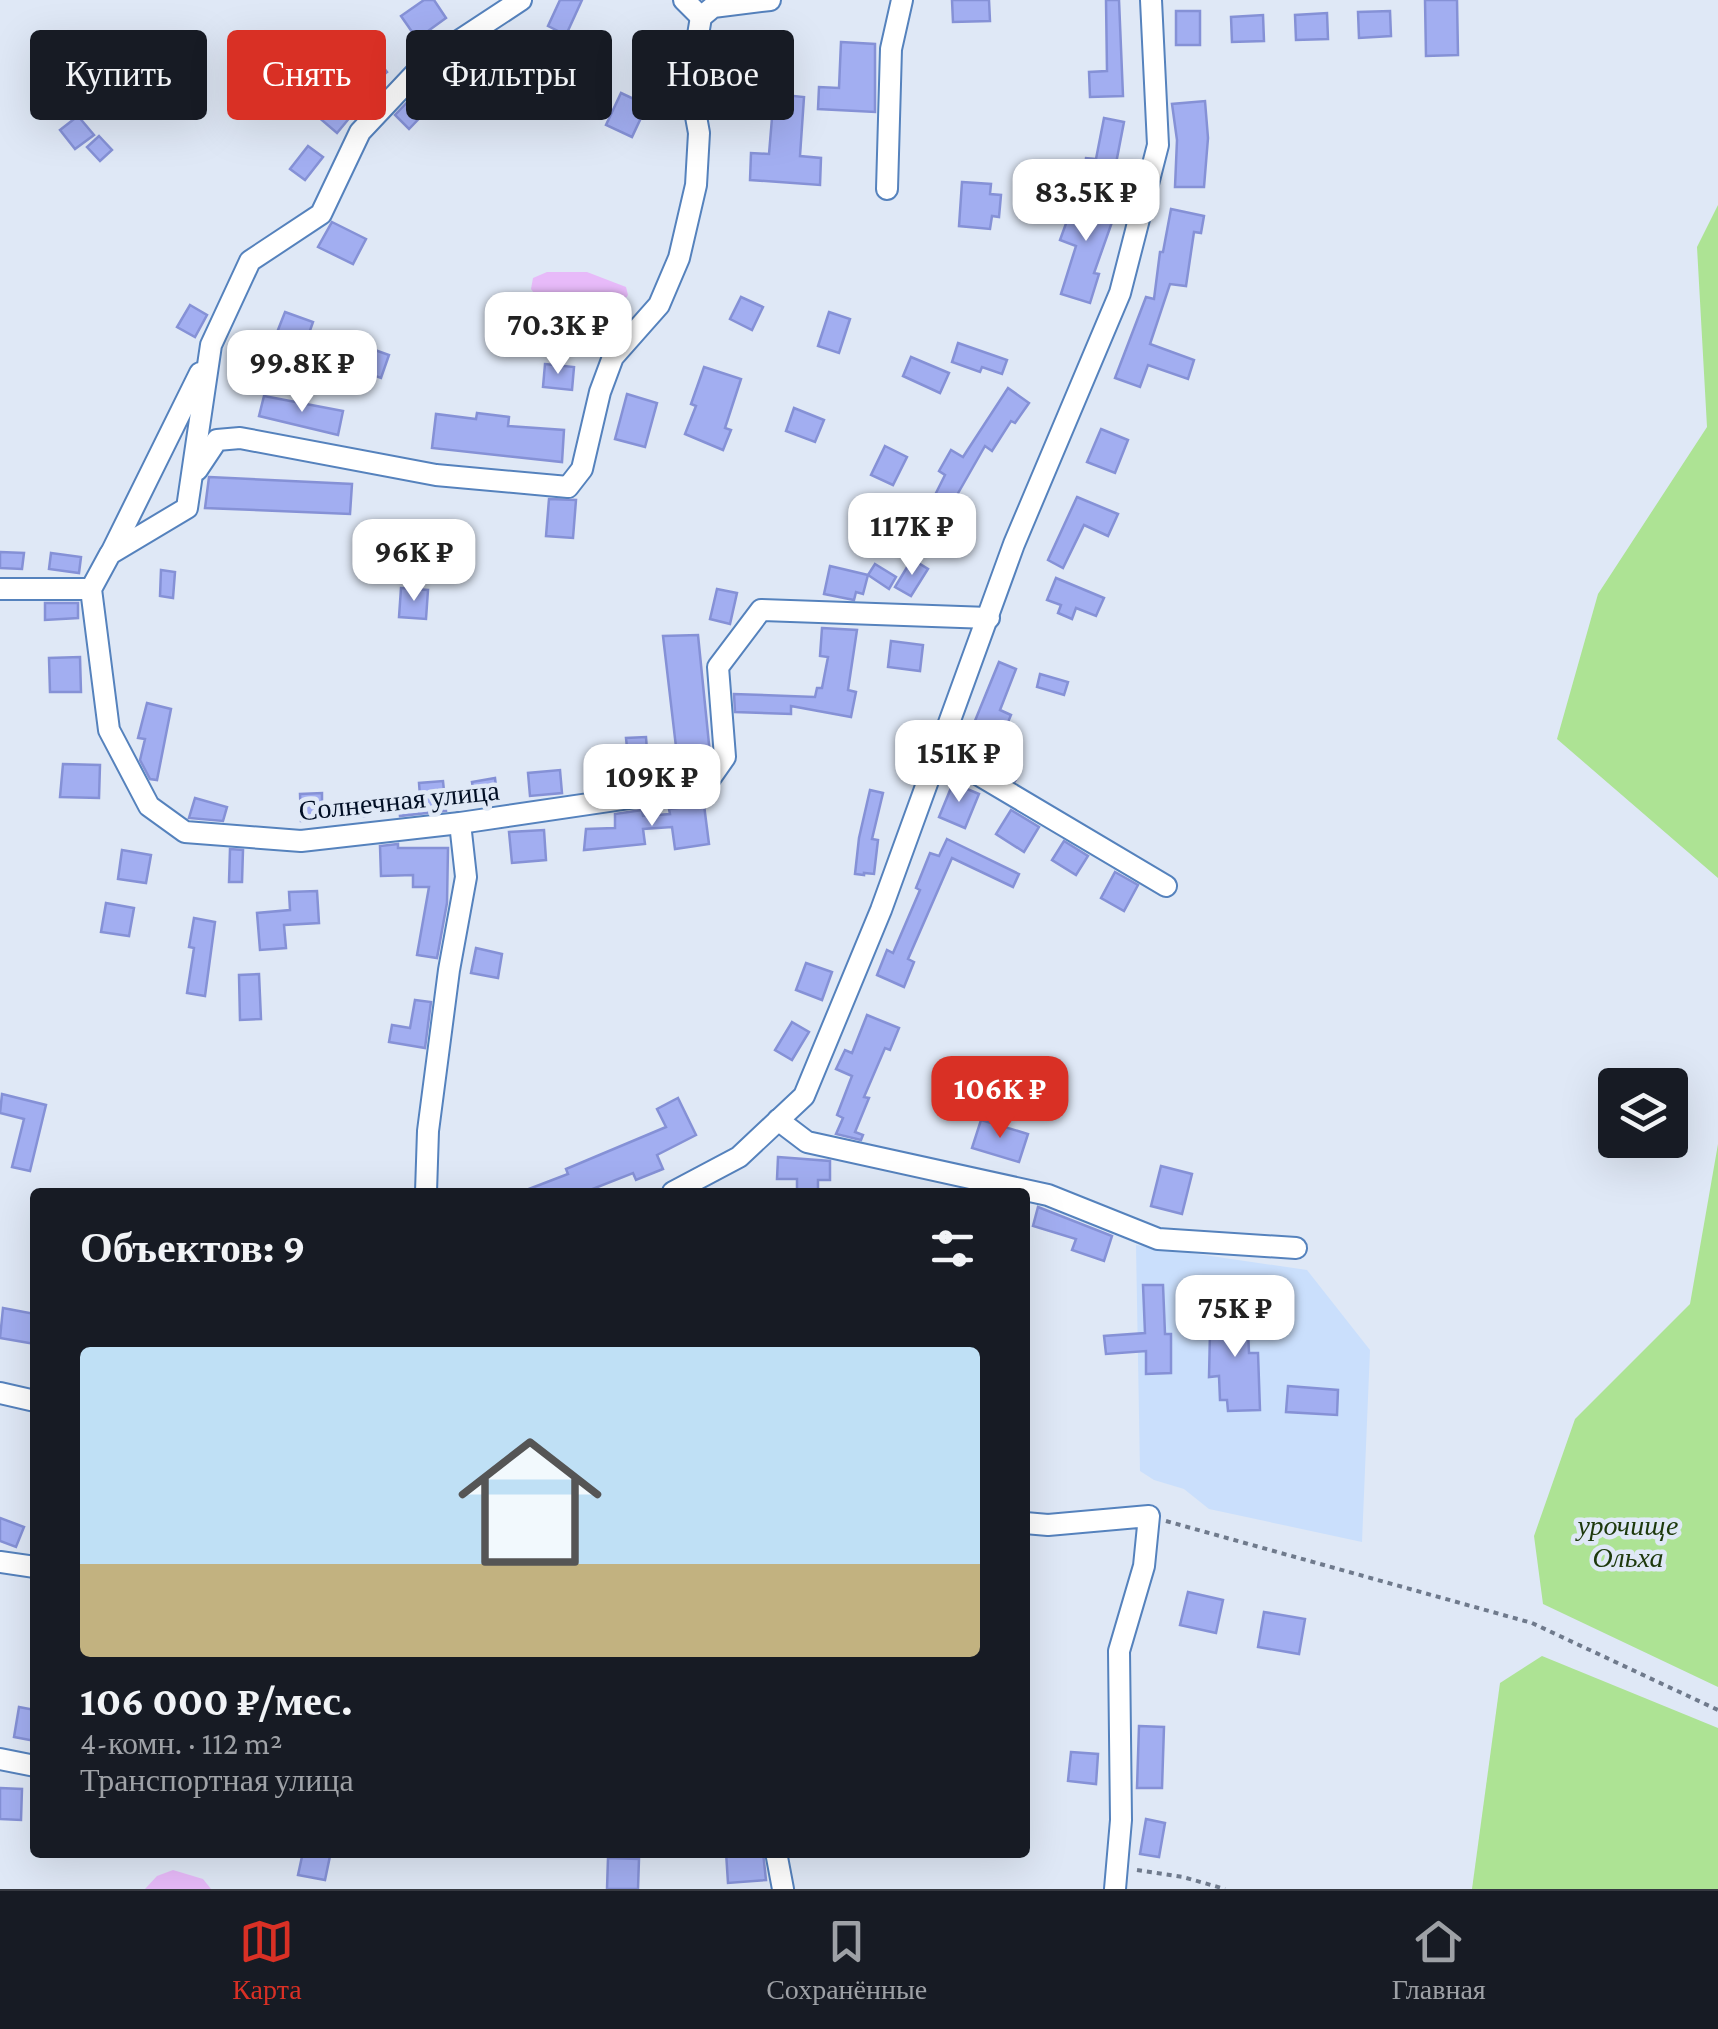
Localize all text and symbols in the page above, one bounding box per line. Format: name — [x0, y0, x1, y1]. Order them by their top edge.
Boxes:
chip: Купить — [30, 30, 207, 120]
chip: Снять — [227, 30, 386, 120]
chip: Фильтры — [406, 30, 612, 120]
chip: Новое — [632, 30, 794, 120]
pin: 83.5K ₽ — [994, 159, 1178, 244]
text: 83.5K ₽ — [1035, 173, 1137, 209]
pin: 70.3K ₽ — [466, 292, 650, 377]
text: 70.3K ₽ — [507, 306, 609, 342]
pin: 99.8K ₽ — [210, 330, 394, 415]
text: 99.8K ₽ — [249, 344, 355, 380]
pin: 117K ₽ — [831, 493, 993, 578]
text: 117K ₽ — [870, 507, 954, 543]
pin: 96K ₽ — [344, 519, 484, 604]
text: 96K ₽ — [374, 533, 454, 569]
pin: 151K ₽ — [878, 720, 1040, 805]
text: 151K ₽ — [917, 734, 1001, 770]
pin: 109K ₽ — [571, 744, 733, 829]
text: 109K ₽ — [605, 758, 699, 794]
street label: Солнечная улица — [297, 774, 502, 826]
pin: 106K ₽ — [919, 1056, 1081, 1141]
map controls — [1598, 1068, 1688, 1158]
button: layers — [1598, 1068, 1688, 1158]
text: 106K ₽ — [953, 1070, 1047, 1106]
icon: filters — [925, 1221, 980, 1276]
text: Объектов: 9 — [80, 1224, 305, 1271]
pin: 75K ₽ — [1165, 1275, 1305, 1360]
text: 75K ₽ — [1197, 1289, 1273, 1325]
icon: home — [440, 1412, 620, 1592]
park label: урочище Ольха — [1575, 1510, 1678, 1573]
text: 106 000 ₽/мес. — [80, 1677, 353, 1724]
text: 4-комн. · 112 m² — [80, 1725, 282, 1761]
text: Транспортная улица — [80, 1762, 354, 1798]
tab: Карта — [232, 1914, 302, 2006]
tab: Сохранённые — [766, 1914, 927, 2006]
tab: Главная — [1392, 1914, 1486, 2006]

